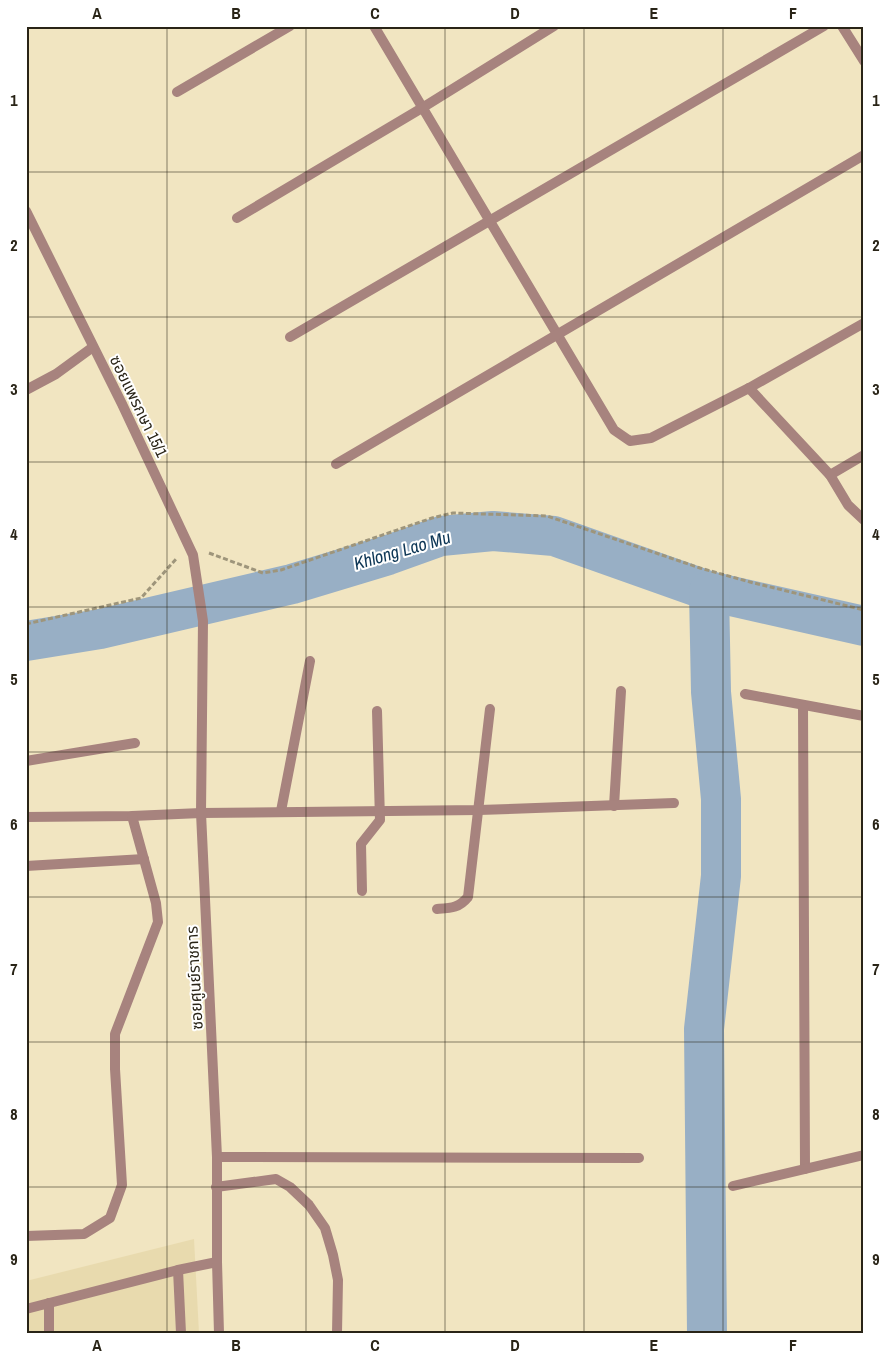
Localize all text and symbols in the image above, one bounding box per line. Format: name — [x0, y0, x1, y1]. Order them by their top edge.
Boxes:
text: A — [92, 2, 102, 24]
text: B — [231, 2, 241, 24]
text: C — [370, 2, 380, 24]
text: D — [510, 2, 520, 24]
text: E — [650, 2, 659, 24]
text: F — [789, 2, 797, 24]
text: 1 — [10, 89, 18, 111]
text: 1 — [872, 89, 880, 111]
text: 2 — [10, 234, 18, 256]
text: 2 — [872, 234, 880, 256]
street label: ซอยแพรกษา 15/1 — [105, 351, 173, 461]
text: 3 — [10, 378, 18, 400]
text: 3 — [872, 378, 880, 400]
text: 4 — [10, 523, 18, 545]
text: 4 — [872, 523, 880, 545]
water label: Khlong Lao Mu — [351, 524, 453, 576]
text: 5 — [10, 668, 18, 690]
text: 5 — [872, 668, 880, 690]
text: 6 — [10, 813, 18, 835]
text: 6 — [872, 813, 880, 835]
street label: ซอยศูนย์ราชการ — [180, 925, 208, 1030]
text: 7 — [10, 958, 18, 980]
text: 7 — [872, 958, 880, 980]
text: 8 — [10, 1103, 18, 1125]
text: 8 — [872, 1103, 880, 1125]
text: 9 — [10, 1248, 18, 1270]
text: 9 — [872, 1248, 880, 1270]
text: A — [92, 1334, 102, 1356]
text: B — [231, 1334, 241, 1356]
text: C — [370, 1334, 380, 1356]
text: D — [510, 1334, 520, 1356]
text: E — [650, 1334, 659, 1356]
text: F — [789, 1334, 797, 1356]

